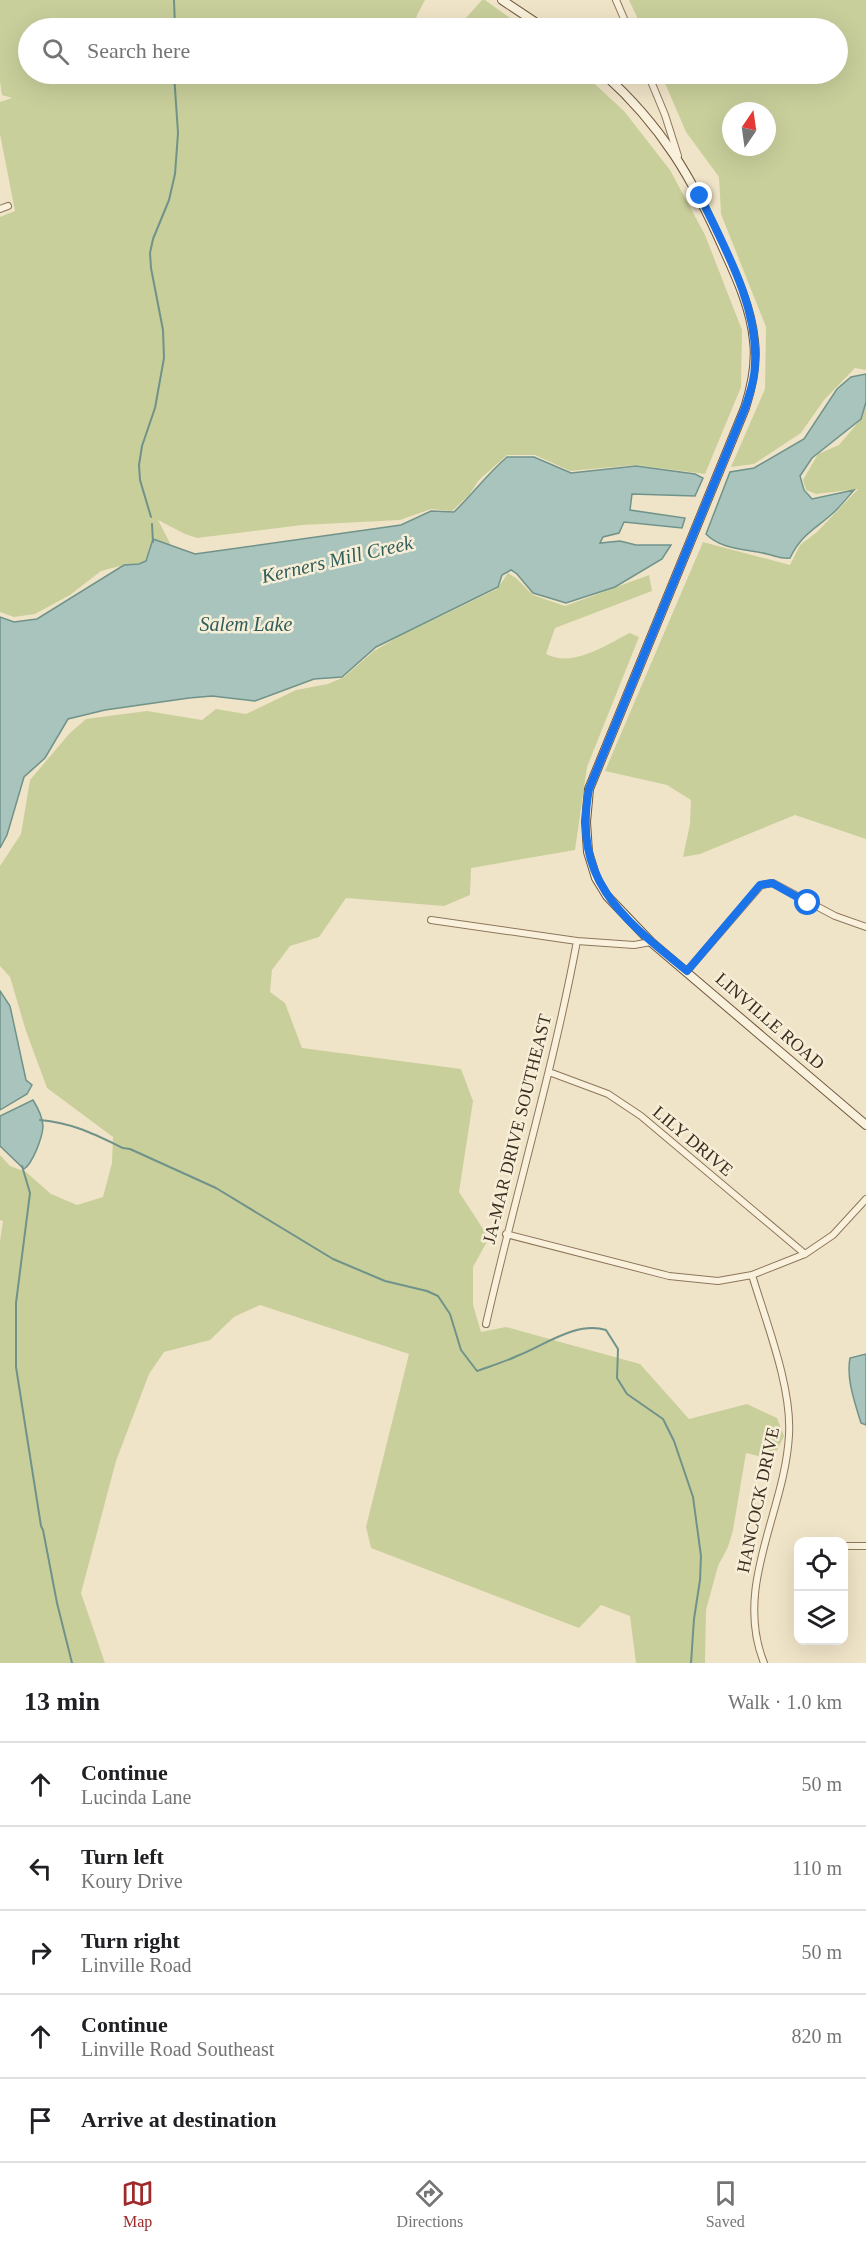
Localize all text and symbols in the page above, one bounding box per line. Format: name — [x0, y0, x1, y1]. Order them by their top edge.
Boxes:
search box — [18, 18, 848, 84]
icon: search — [39, 35, 72, 68]
text: Search here — [87, 38, 190, 63]
north arrow — [722, 102, 776, 156]
route end — [686, 182, 712, 208]
water label: Kerners Mill Creek — [258, 531, 416, 587]
water label: Salem Lake — [200, 613, 292, 635]
route start — [794, 889, 820, 915]
street label: LINVILLE ROAD — [712, 968, 828, 1074]
street label: JA-MAR DRIVE SOUTHEAST — [479, 1012, 555, 1246]
street label: LILY DRIVE — [649, 1102, 737, 1180]
street label: HANCOCK DRIVE — [733, 1425, 783, 1575]
map controls — [794, 1537, 848, 1645]
button: locate — [794, 1537, 848, 1591]
button: layers — [794, 1591, 848, 1645]
text: 13 min — [24, 1687, 100, 1716]
text: Walk · 1.0 km — [728, 1691, 842, 1713]
text: Continue — [81, 1760, 168, 1785]
icon: ahead — [24, 1768, 57, 1801]
text: 50 m — [801, 1773, 842, 1795]
text: Lucinda Lane — [81, 1786, 192, 1808]
text: Turn left — [81, 1844, 164, 1869]
icon: left — [24, 1852, 57, 1885]
text: 110 m — [792, 1857, 842, 1879]
text: Koury Drive — [81, 1870, 183, 1892]
text: Turn right — [81, 1928, 180, 1953]
icon: right — [24, 1936, 57, 1969]
text: 50 m — [801, 1941, 842, 1963]
text: Linville Road — [81, 1954, 192, 1976]
text: Continue — [81, 2012, 168, 2037]
icon: ahead — [24, 2020, 57, 2053]
text: 820 m — [791, 2025, 842, 2047]
text: Linville Road Southeast — [81, 2038, 274, 2060]
icon: arrive — [24, 2104, 57, 2137]
text: Arrive at destination — [81, 2107, 277, 2132]
tab: Map — [121, 2177, 154, 2231]
tab: Directions — [397, 2177, 463, 2231]
tab: Saved — [706, 2177, 745, 2231]

